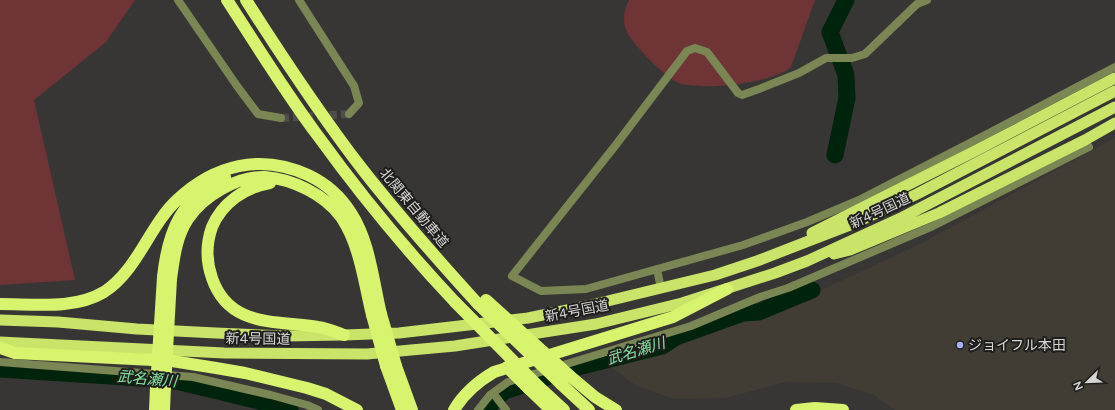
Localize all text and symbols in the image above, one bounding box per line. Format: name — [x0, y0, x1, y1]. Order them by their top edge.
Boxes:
street label: 北関東自動車道 — [376, 165, 452, 251]
street label: 新4号国道 — [847, 190, 913, 232]
street label: 新4号国道 — [544, 296, 610, 326]
street label: 新4号国道 — [226, 330, 290, 348]
water label: 武名瀬川 — [605, 333, 669, 368]
place label: ジョイフル本田 — [968, 337, 1066, 354]
marker: ジョイフル本田 — [955, 340, 965, 350]
north arrow — [1067, 362, 1107, 402]
water label: 武名瀬川 — [116, 367, 180, 391]
text: N — [1071, 379, 1086, 392]

